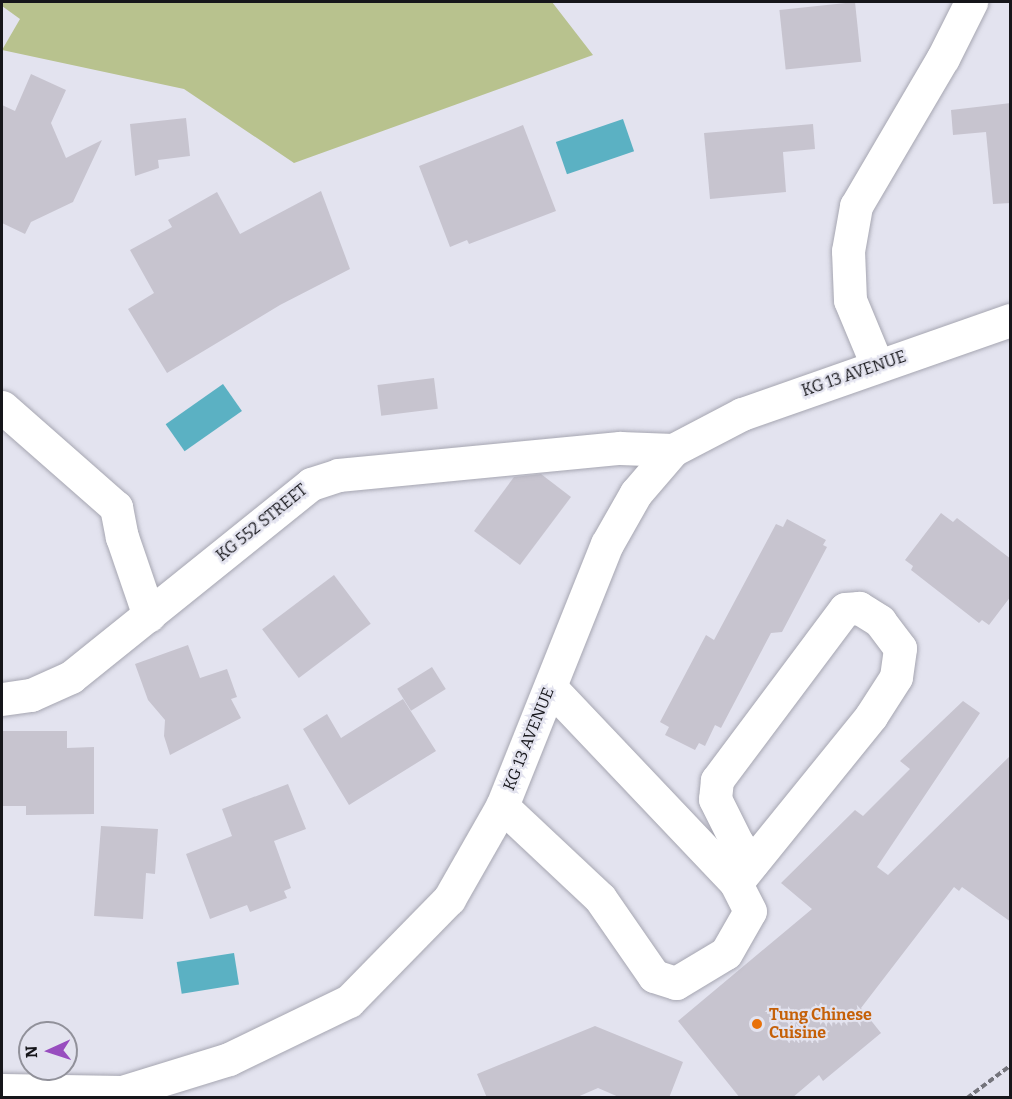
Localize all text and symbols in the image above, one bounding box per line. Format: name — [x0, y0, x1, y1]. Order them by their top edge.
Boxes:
street label: KG 13 AVENUE — [799, 347, 909, 401]
street label: KG 552 STREET — [213, 481, 311, 565]
street label: KG 13 AVENUE — [500, 685, 558, 793]
place label: Tung Chinese Cuisine — [769, 1005, 872, 1043]
marker: Tung Chinese Cuisine — [750, 1017, 764, 1031]
north arrow — [18, 1021, 78, 1081]
text: N — [22, 1045, 41, 1059]

